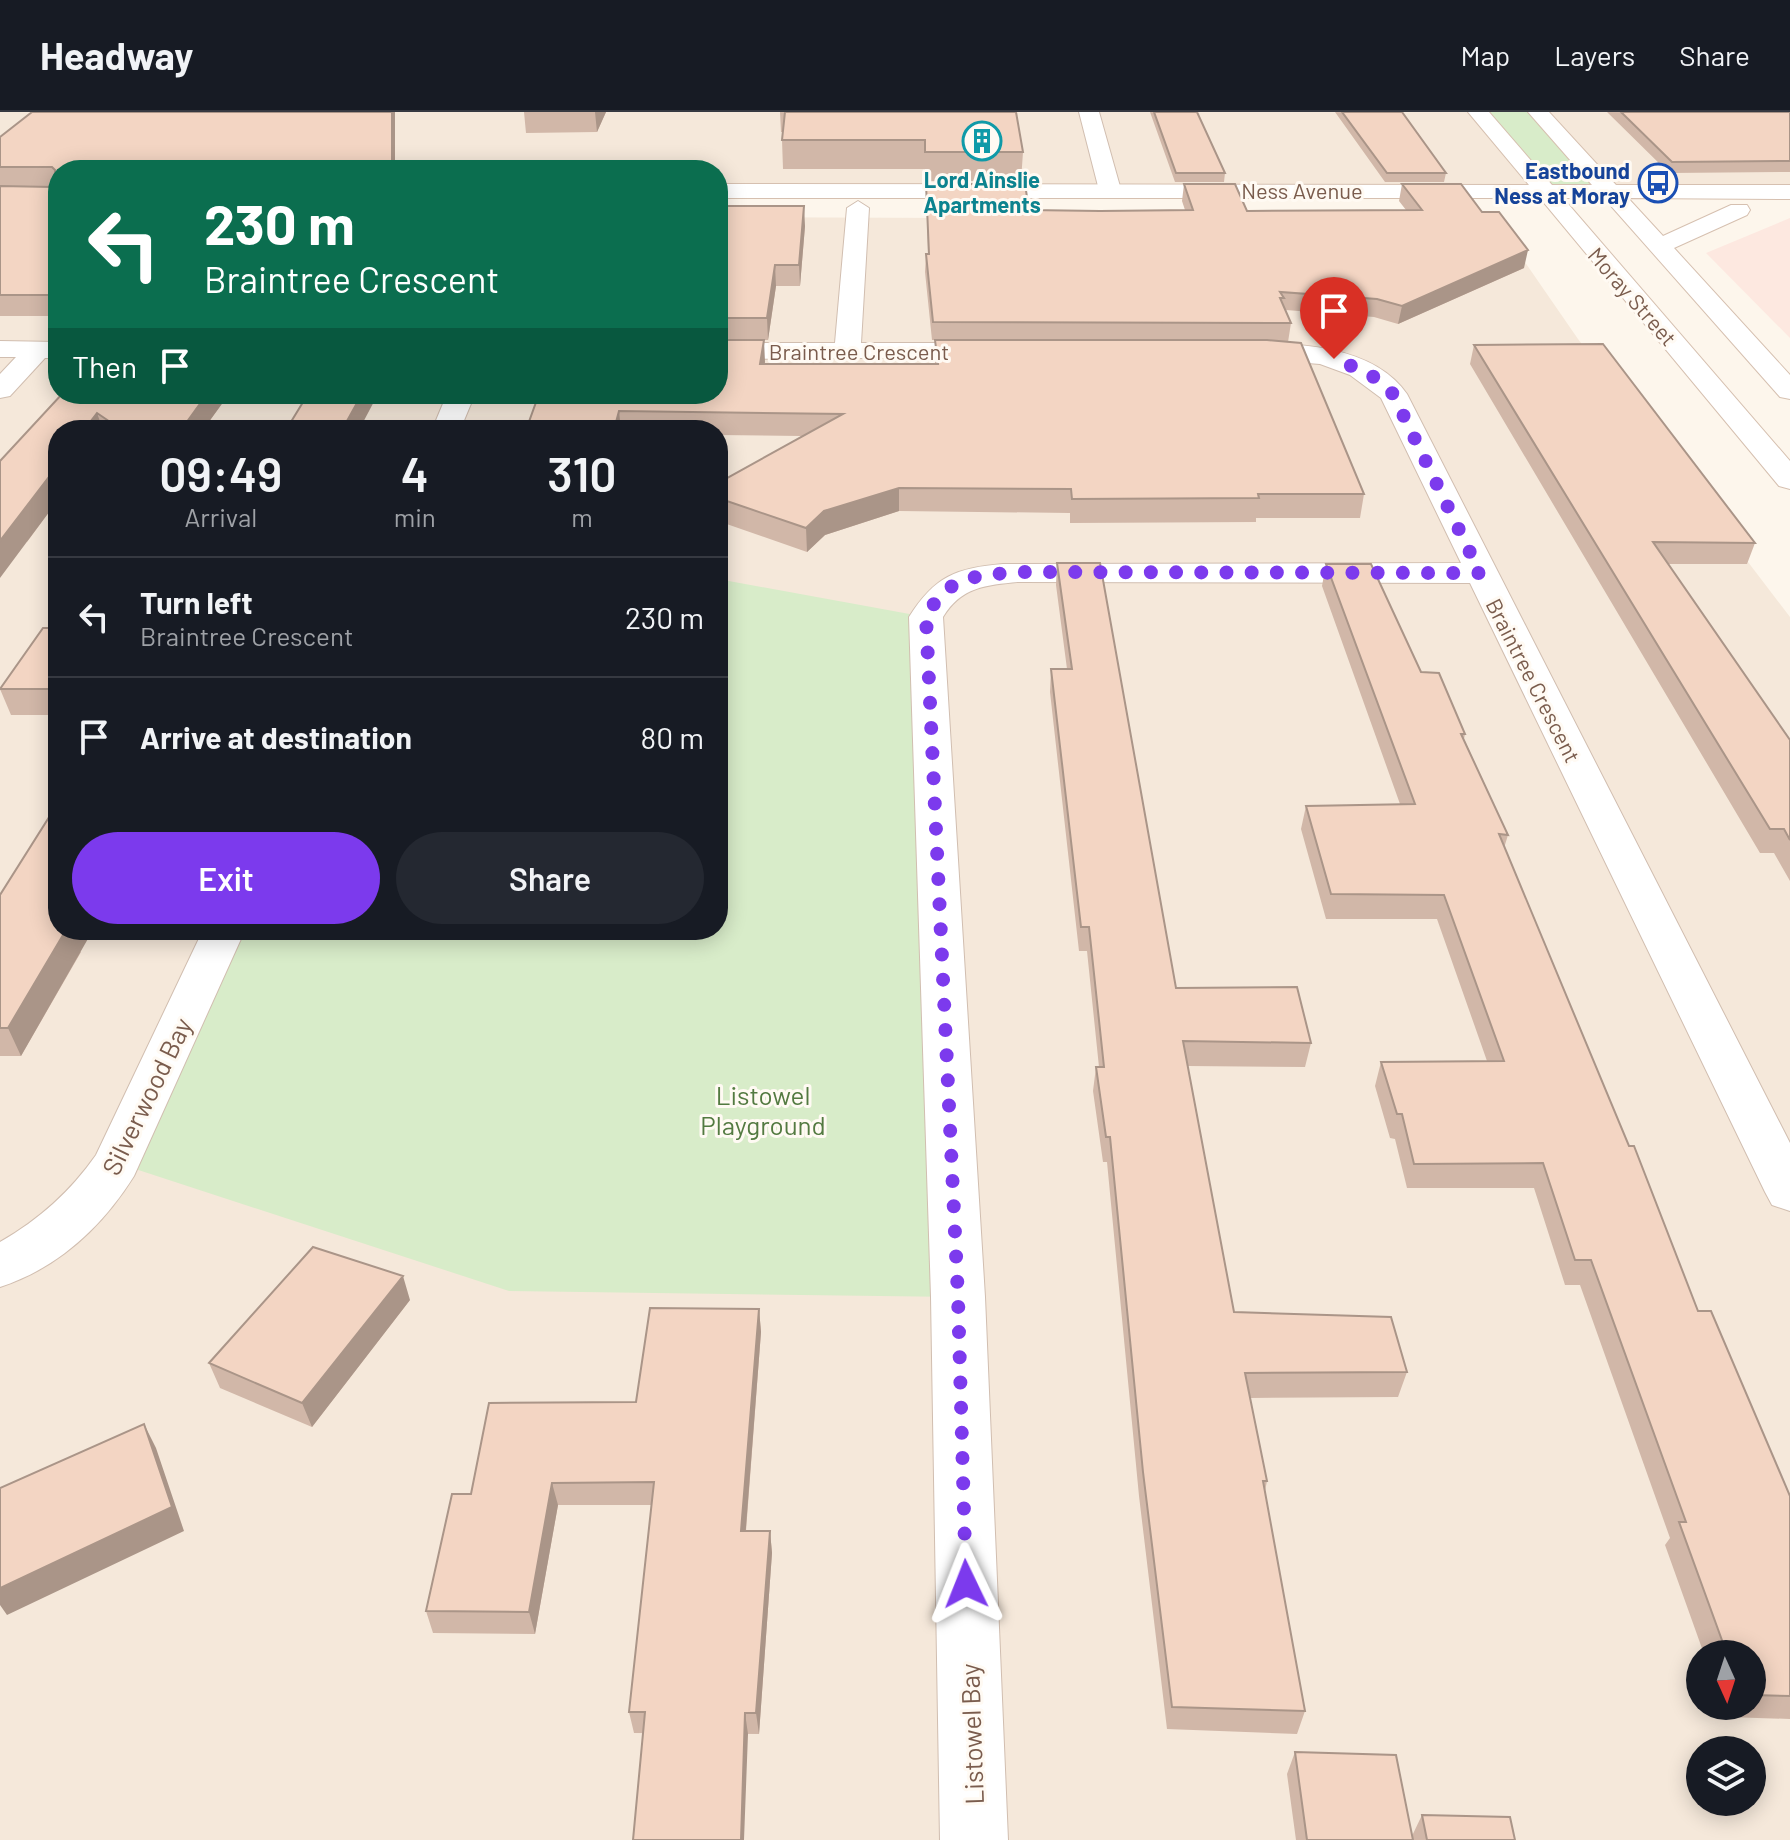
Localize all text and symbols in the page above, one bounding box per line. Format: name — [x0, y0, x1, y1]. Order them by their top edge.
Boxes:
text: Headway — [40, 32, 193, 78]
text: Map — [1460, 38, 1510, 72]
text: Layers — [1554, 38, 1635, 72]
text: Share — [1679, 38, 1750, 72]
building icon: Lord Ainslie Apartments — [961, 120, 1003, 162]
place label: Eastbound Ness at Moray — [1494, 157, 1630, 208]
bus stop icon: Eastbound Ness at Moray — [1637, 162, 1679, 204]
place label: Lord Ainslie Apartments — [923, 166, 1041, 217]
street label: Ness Avenue — [1241, 177, 1363, 203]
text: 230 m — [204, 189, 355, 256]
icon: left — [72, 192, 176, 296]
street label: Moray Street — [1583, 242, 1683, 350]
text: Braintree Crescent — [204, 257, 499, 300]
pin — [1300, 277, 1368, 359]
icon: arrive — [1312, 289, 1356, 333]
street label: Braintree Crescent — [769, 338, 949, 364]
icon: arrive — [153, 344, 197, 388]
text: Then — [72, 348, 137, 384]
text: 09:49 — [159, 444, 282, 502]
text: 4 — [401, 444, 429, 502]
text: 310 — [547, 444, 617, 502]
text: Arrival — [184, 501, 257, 532]
text: min — [394, 501, 436, 532]
text: m — [571, 501, 593, 532]
text: Turn left — [140, 584, 253, 620]
street label: Braintree Crescent — [1481, 594, 1587, 766]
icon: left — [72, 595, 116, 639]
text: 230 m — [625, 599, 704, 635]
text: Braintree Crescent — [140, 620, 353, 651]
icon: arrive — [72, 715, 116, 759]
text: Arrive at destination — [140, 719, 412, 755]
text: 80 m — [641, 719, 704, 755]
button: Exit — [72, 832, 380, 924]
button: Share — [396, 832, 704, 924]
street label: Silverwood Bay — [95, 1012, 197, 1180]
park label: Listowel Playground — [700, 1079, 826, 1140]
position arrow — [924, 1542, 1008, 1626]
north arrow — [1686, 1640, 1766, 1720]
map controls — [1686, 1640, 1766, 1816]
street label: Listowel Bay — [953, 1663, 989, 1805]
button: layers — [1686, 1736, 1766, 1816]

